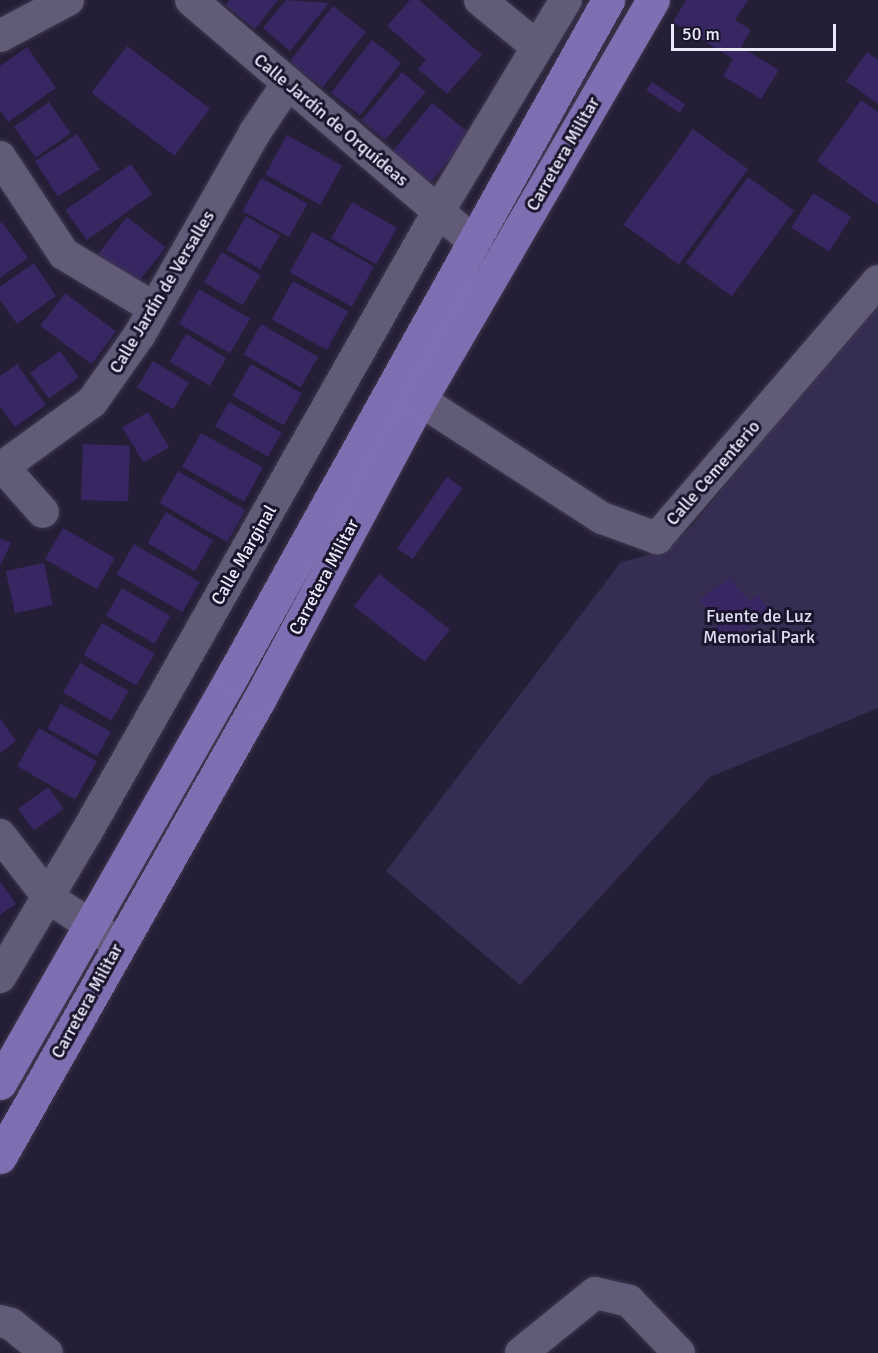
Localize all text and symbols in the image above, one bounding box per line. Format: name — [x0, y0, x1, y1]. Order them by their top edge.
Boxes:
scale bar — [674, 12, 839, 50]
text: 50 m — [682, 23, 720, 45]
street label: Calle Jardín de Orquídeas — [249, 49, 413, 191]
street label: Carretera Militar — [522, 93, 604, 215]
street label: Calle Jardín de Versalles — [105, 207, 219, 377]
street label: Calle Cementerio — [661, 416, 765, 530]
street label: Calle Marginal — [207, 501, 281, 609]
street label: Carretera Militar — [284, 515, 364, 639]
park label: Fuente de Luz Memorial Park — [703, 606, 815, 648]
street label: Carretera Militar — [47, 940, 127, 1062]

